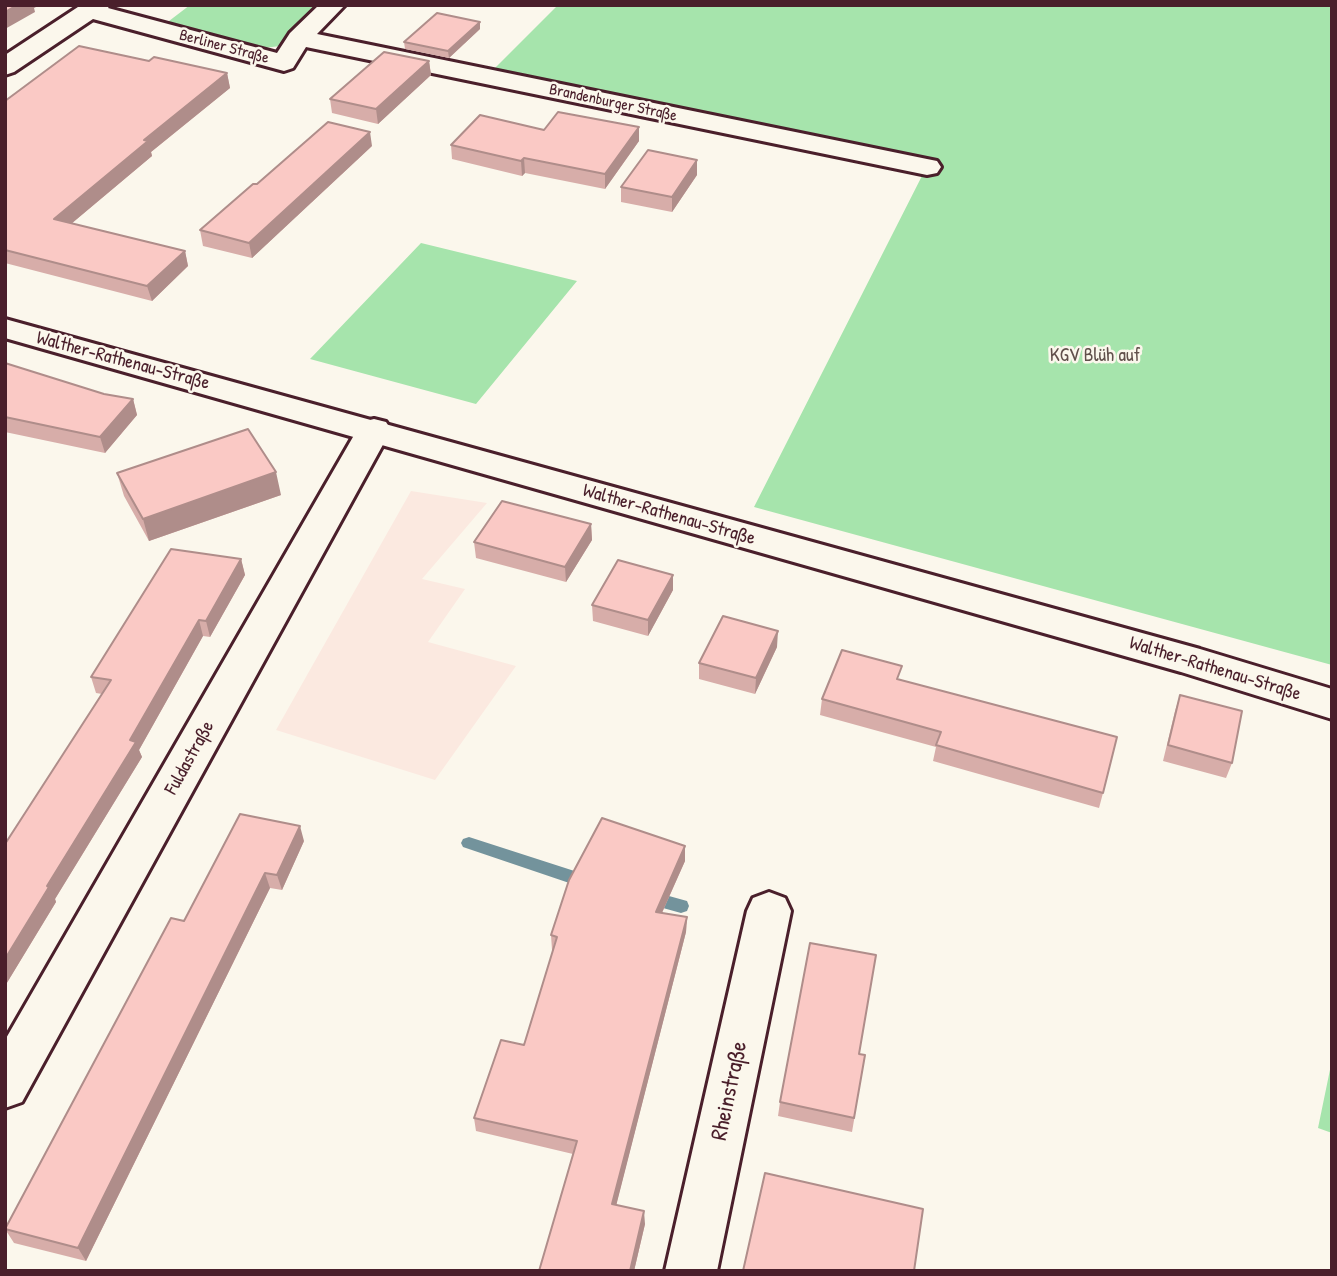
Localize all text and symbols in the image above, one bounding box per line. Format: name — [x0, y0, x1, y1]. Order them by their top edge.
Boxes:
street label: Berliner Straße — [177, 26, 271, 68]
street label: Brandenburger Straße — [547, 80, 679, 126]
street label: Walther-Rathenau-Straße — [34, 327, 212, 395]
park label: KGV Blüh auf — [1050, 345, 1140, 367]
street label: Walther-Rathenau-Straße — [580, 479, 758, 551]
street label: Walther-Rathenau-Straße — [1126, 632, 1304, 706]
street label: Fuldastraße — [160, 717, 220, 799]
street label: Rheinstraße — [706, 1039, 754, 1143]

